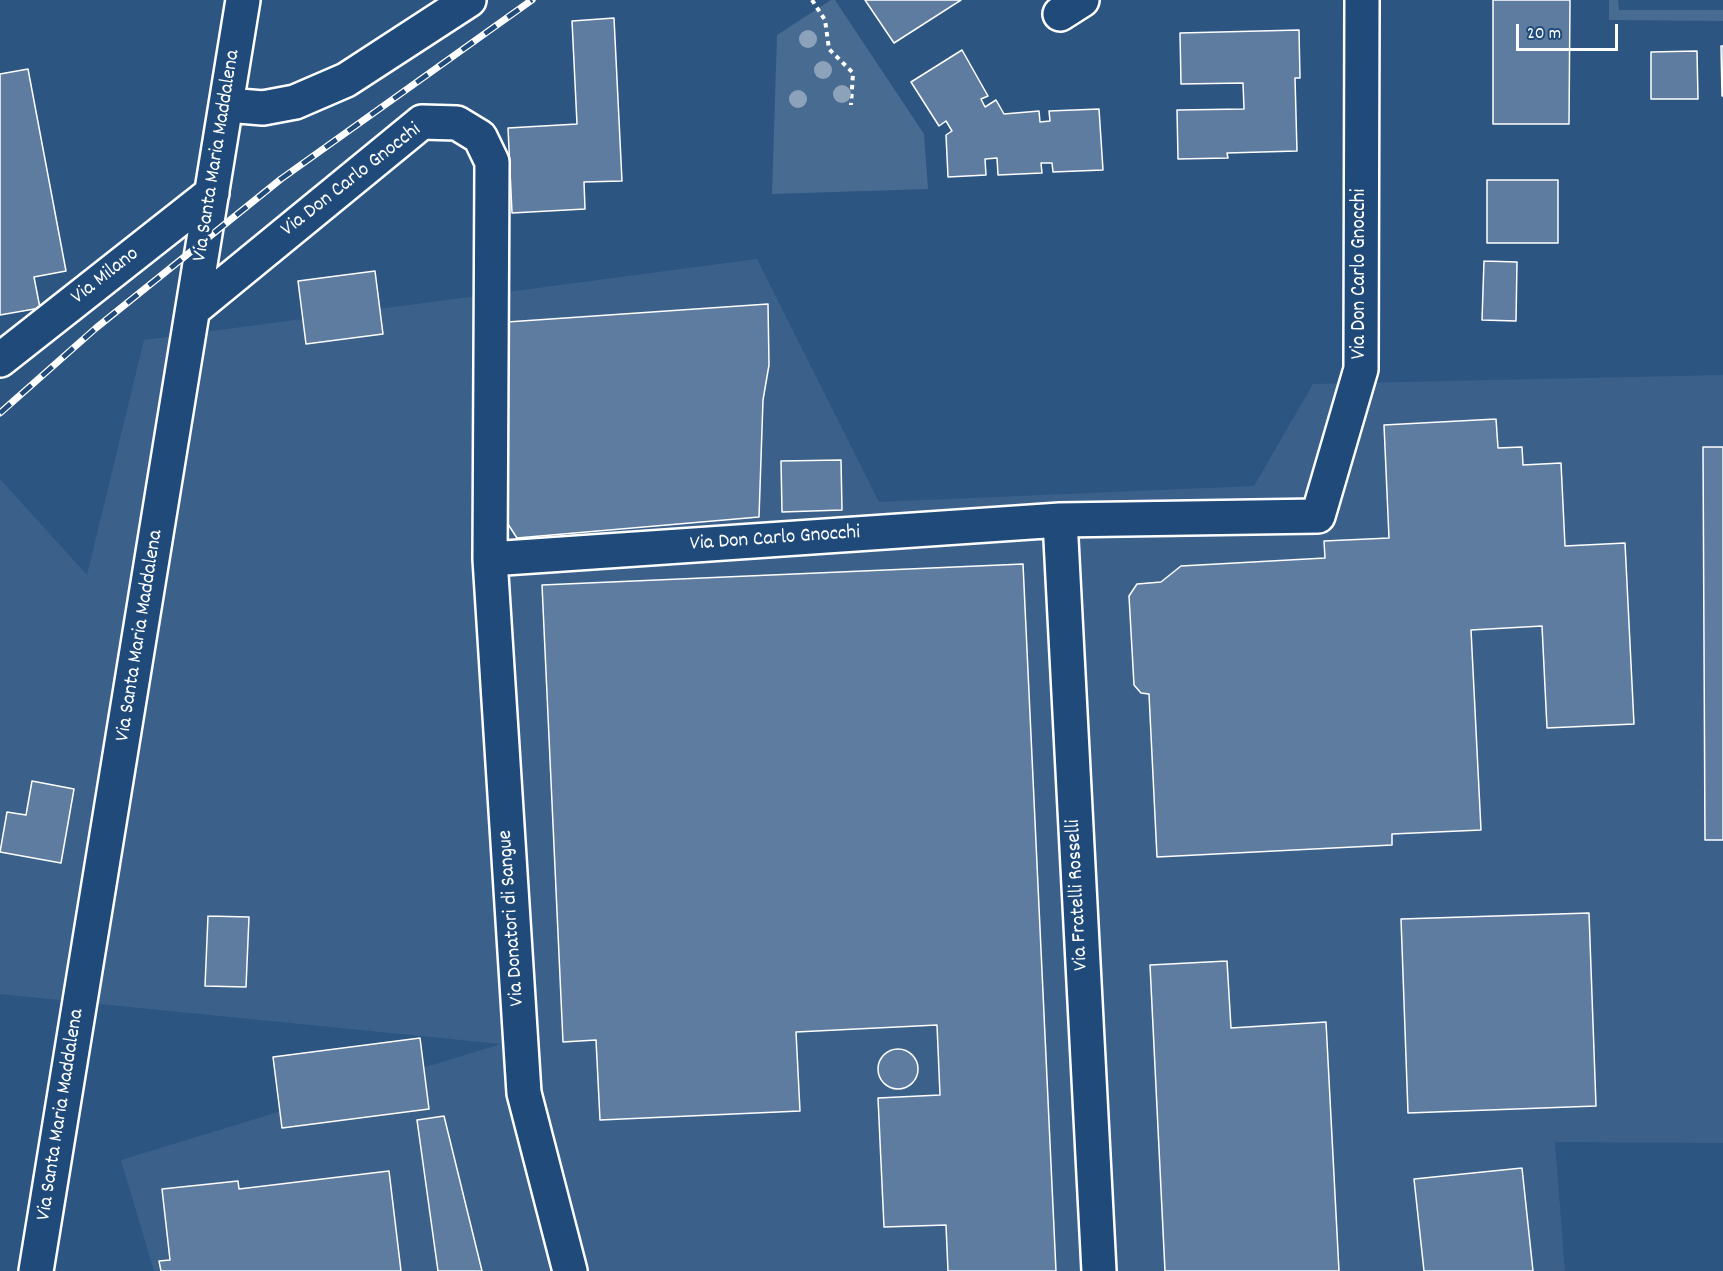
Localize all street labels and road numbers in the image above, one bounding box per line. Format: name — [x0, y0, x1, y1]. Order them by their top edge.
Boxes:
street label: Via Santa Maria Maddalena — [189, 48, 247, 264]
street label: Via Don Carlo Gnocchi — [277, 119, 427, 243]
street label: Via Don Carlo Gnocchi — [1348, 189, 1374, 359]
street label: Via Milano — [67, 243, 145, 311]
street label: Via Don Carlo Gnocchi — [689, 521, 861, 559]
street label: Via Santa Maria Maddalena — [112, 528, 170, 744]
street label: Via Fratelli Rosselli — [1062, 819, 1096, 971]
street label: Via Donatori di Sangue — [494, 829, 532, 1007]
street label: Via Santa Maria Maddalena — [33, 1007, 91, 1223]

